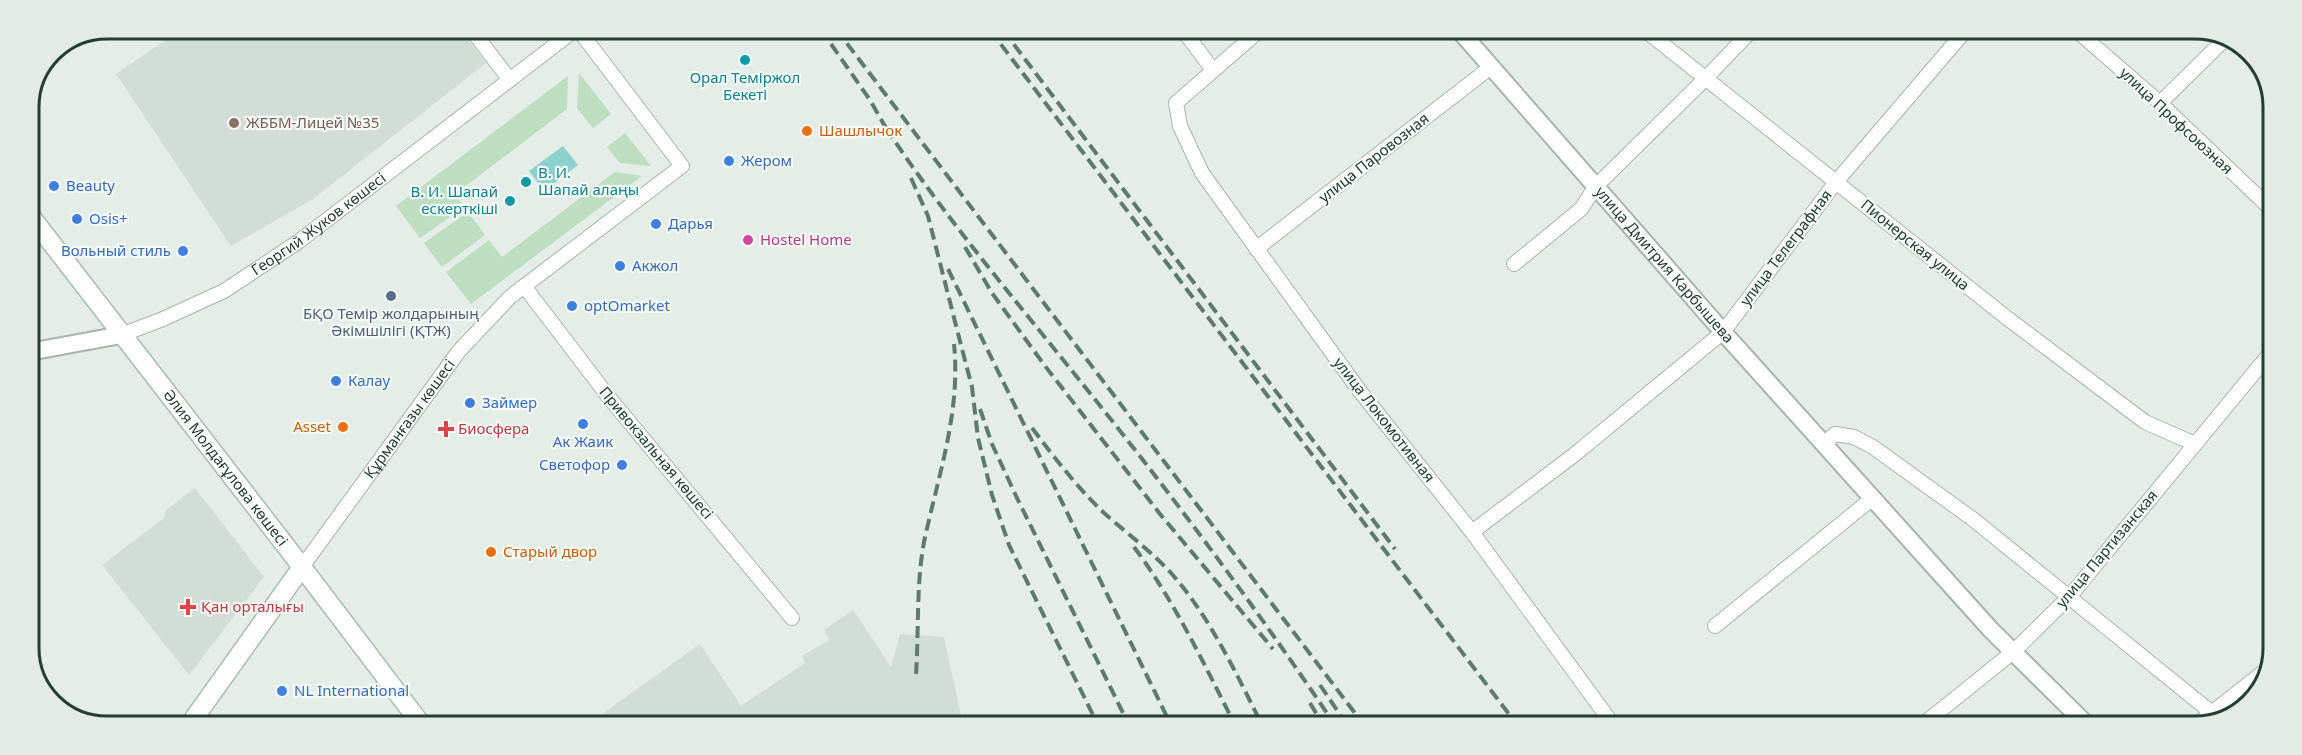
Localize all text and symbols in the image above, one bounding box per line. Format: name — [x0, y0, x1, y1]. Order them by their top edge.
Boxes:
marker: Орал Теміржол Бекеті — [738, 53, 752, 67]
street label: улица Профсоюзная — [2116, 62, 2238, 178]
place label: Орал Теміржол Бекеті — [690, 67, 800, 104]
street label: улица Паровозная — [1314, 108, 1433, 207]
place label: ЖББМ-Лицей №35 — [246, 112, 379, 132]
marker: ЖББМ-Лицей №35 — [227, 116, 241, 130]
place label: Шашлычок — [819, 120, 902, 140]
marker: Шашлычок — [800, 124, 814, 138]
place label: Жером — [741, 150, 792, 170]
marker: Жером — [722, 154, 736, 168]
place label: В. И. Шапай алаңы — [538, 162, 639, 199]
street label: Георгий Жуков көшесі — [247, 167, 389, 279]
place label: Beauty — [66, 175, 115, 195]
marker: В. И. Шапай алаңы — [519, 175, 533, 189]
marker: Beauty — [47, 179, 61, 193]
place label: В. И. Шапай ескерткіші — [410, 181, 498, 218]
street label: улица Дмитрия Карбышева — [1591, 182, 1739, 347]
street label: улица Телеграфная — [1735, 185, 1836, 310]
marker: В. И. Шапай ескерткіші — [503, 194, 517, 208]
street label: Пионерская улица — [1857, 194, 1974, 294]
place label: Osis+ — [89, 208, 128, 228]
marker: Osis+ — [70, 212, 84, 226]
place label: Дарья — [668, 213, 713, 233]
marker: Дарья — [649, 217, 663, 231]
place label: Hostel Home — [760, 229, 852, 249]
marker: Hostel Home — [741, 233, 755, 247]
place label: Вольный стиль — [61, 240, 171, 260]
marker: Вольный стиль — [176, 244, 190, 258]
place label: Акжол — [632, 255, 678, 275]
marker: Акжол — [613, 259, 627, 273]
marker: БҚО Темір жолдарының Әкімшілігі (ҚТЖ) — [384, 289, 398, 303]
place label: optOmarket — [584, 295, 671, 315]
marker: optOmarket — [565, 299, 579, 313]
place label: БҚО Темір жолдарының Әкімшілігі (ҚТЖ) — [303, 303, 479, 340]
street label: улица Локомотивная — [1330, 353, 1440, 486]
street label: Құрманғазы көшесі — [359, 355, 459, 482]
place label: Калау — [348, 370, 391, 390]
marker: Калау — [329, 374, 343, 388]
street label: Привокзальная көшесі — [595, 382, 718, 523]
street label: Әлия Молдағұлова көшесі — [159, 385, 293, 550]
place label: Займер — [482, 392, 537, 412]
marker: Займер — [463, 396, 477, 410]
place label: Asset — [293, 416, 332, 436]
marker: Ак Жаик — [576, 417, 590, 431]
place label: Биосфера — [458, 418, 529, 438]
marker: Asset — [336, 420, 350, 434]
marker: Биосфера — [439, 422, 453, 436]
place label: Ак Жаик — [553, 431, 613, 451]
place label: Светофор — [539, 454, 610, 474]
marker: Светофор — [615, 458, 629, 472]
street label: улица Партизанская — [2051, 485, 2161, 611]
place label: Старый двор — [503, 541, 597, 561]
marker: Старый двор — [484, 545, 498, 559]
place label: Қан орталығы — [201, 596, 304, 616]
marker: Қан орталығы — [179, 598, 197, 616]
place label: NL International — [294, 680, 409, 700]
marker: NL International — [275, 684, 289, 698]

